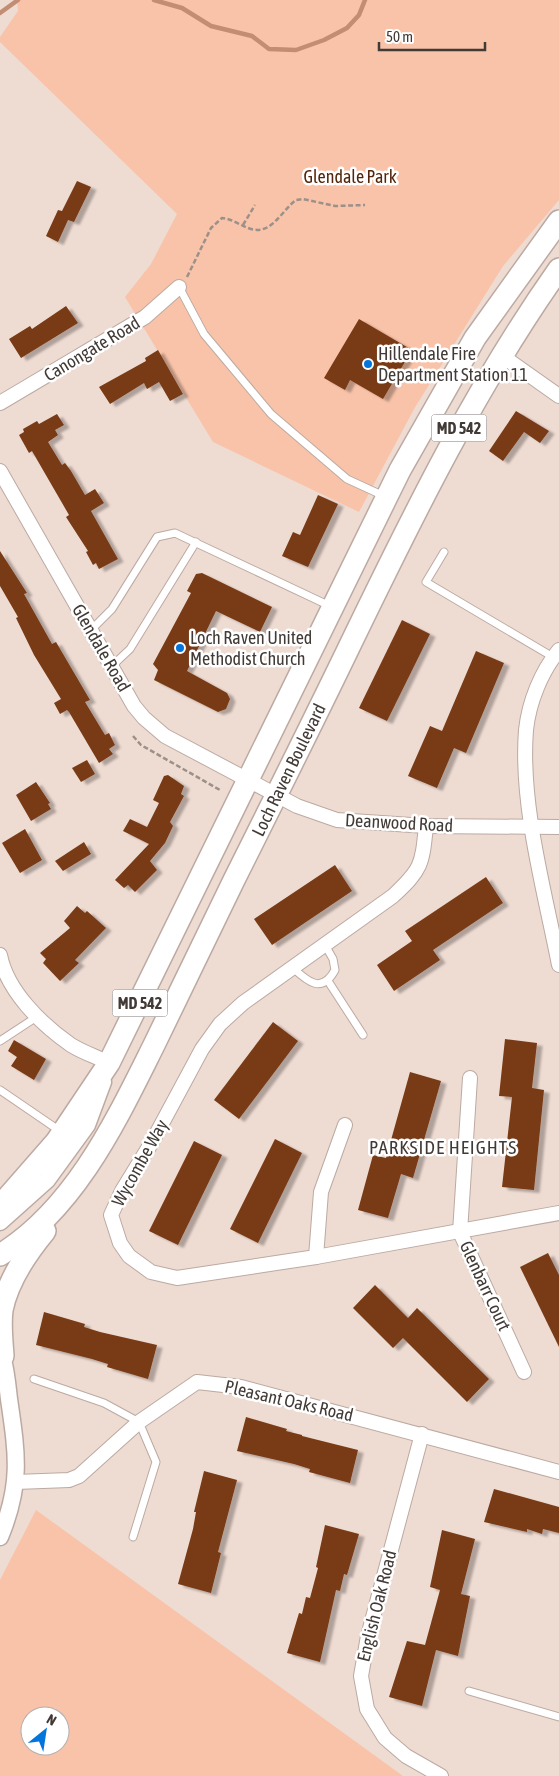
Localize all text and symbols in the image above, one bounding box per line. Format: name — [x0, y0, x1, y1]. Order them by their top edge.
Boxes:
scale bar — [379, 20, 485, 52]
text: 50 m — [386, 28, 413, 45]
park label: Glendale Park — [303, 166, 397, 187]
street label: Canongate Road — [40, 312, 144, 385]
place label: Hillendale Fire Department Station 11 — [378, 343, 528, 385]
marker: Hillendale Fire Department Station 11 — [362, 358, 374, 370]
road number: MD 542 — [432, 414, 486, 442]
street label: Glendale Road — [68, 600, 135, 695]
place label: Loch Raven United Methodist Church — [190, 627, 312, 669]
marker: Loch Raven United Methodist Church — [174, 642, 186, 654]
street label: Loch Raven Boulevard — [247, 700, 330, 840]
street label: Deanwood Road — [344, 809, 454, 836]
road number: MD 542 — [112, 990, 168, 1016]
street label: Wycombe Way — [107, 1116, 172, 1210]
district label: PARKSIDE HEIGHTS — [369, 1136, 517, 1158]
street label: Glenbarr Court — [456, 1238, 515, 1334]
street label: Pleasant Oaks Road — [223, 1376, 355, 1425]
street label: English Oak Road — [353, 1548, 401, 1664]
north arrow — [20, 1706, 70, 1756]
text: N — [44, 1711, 59, 1729]

